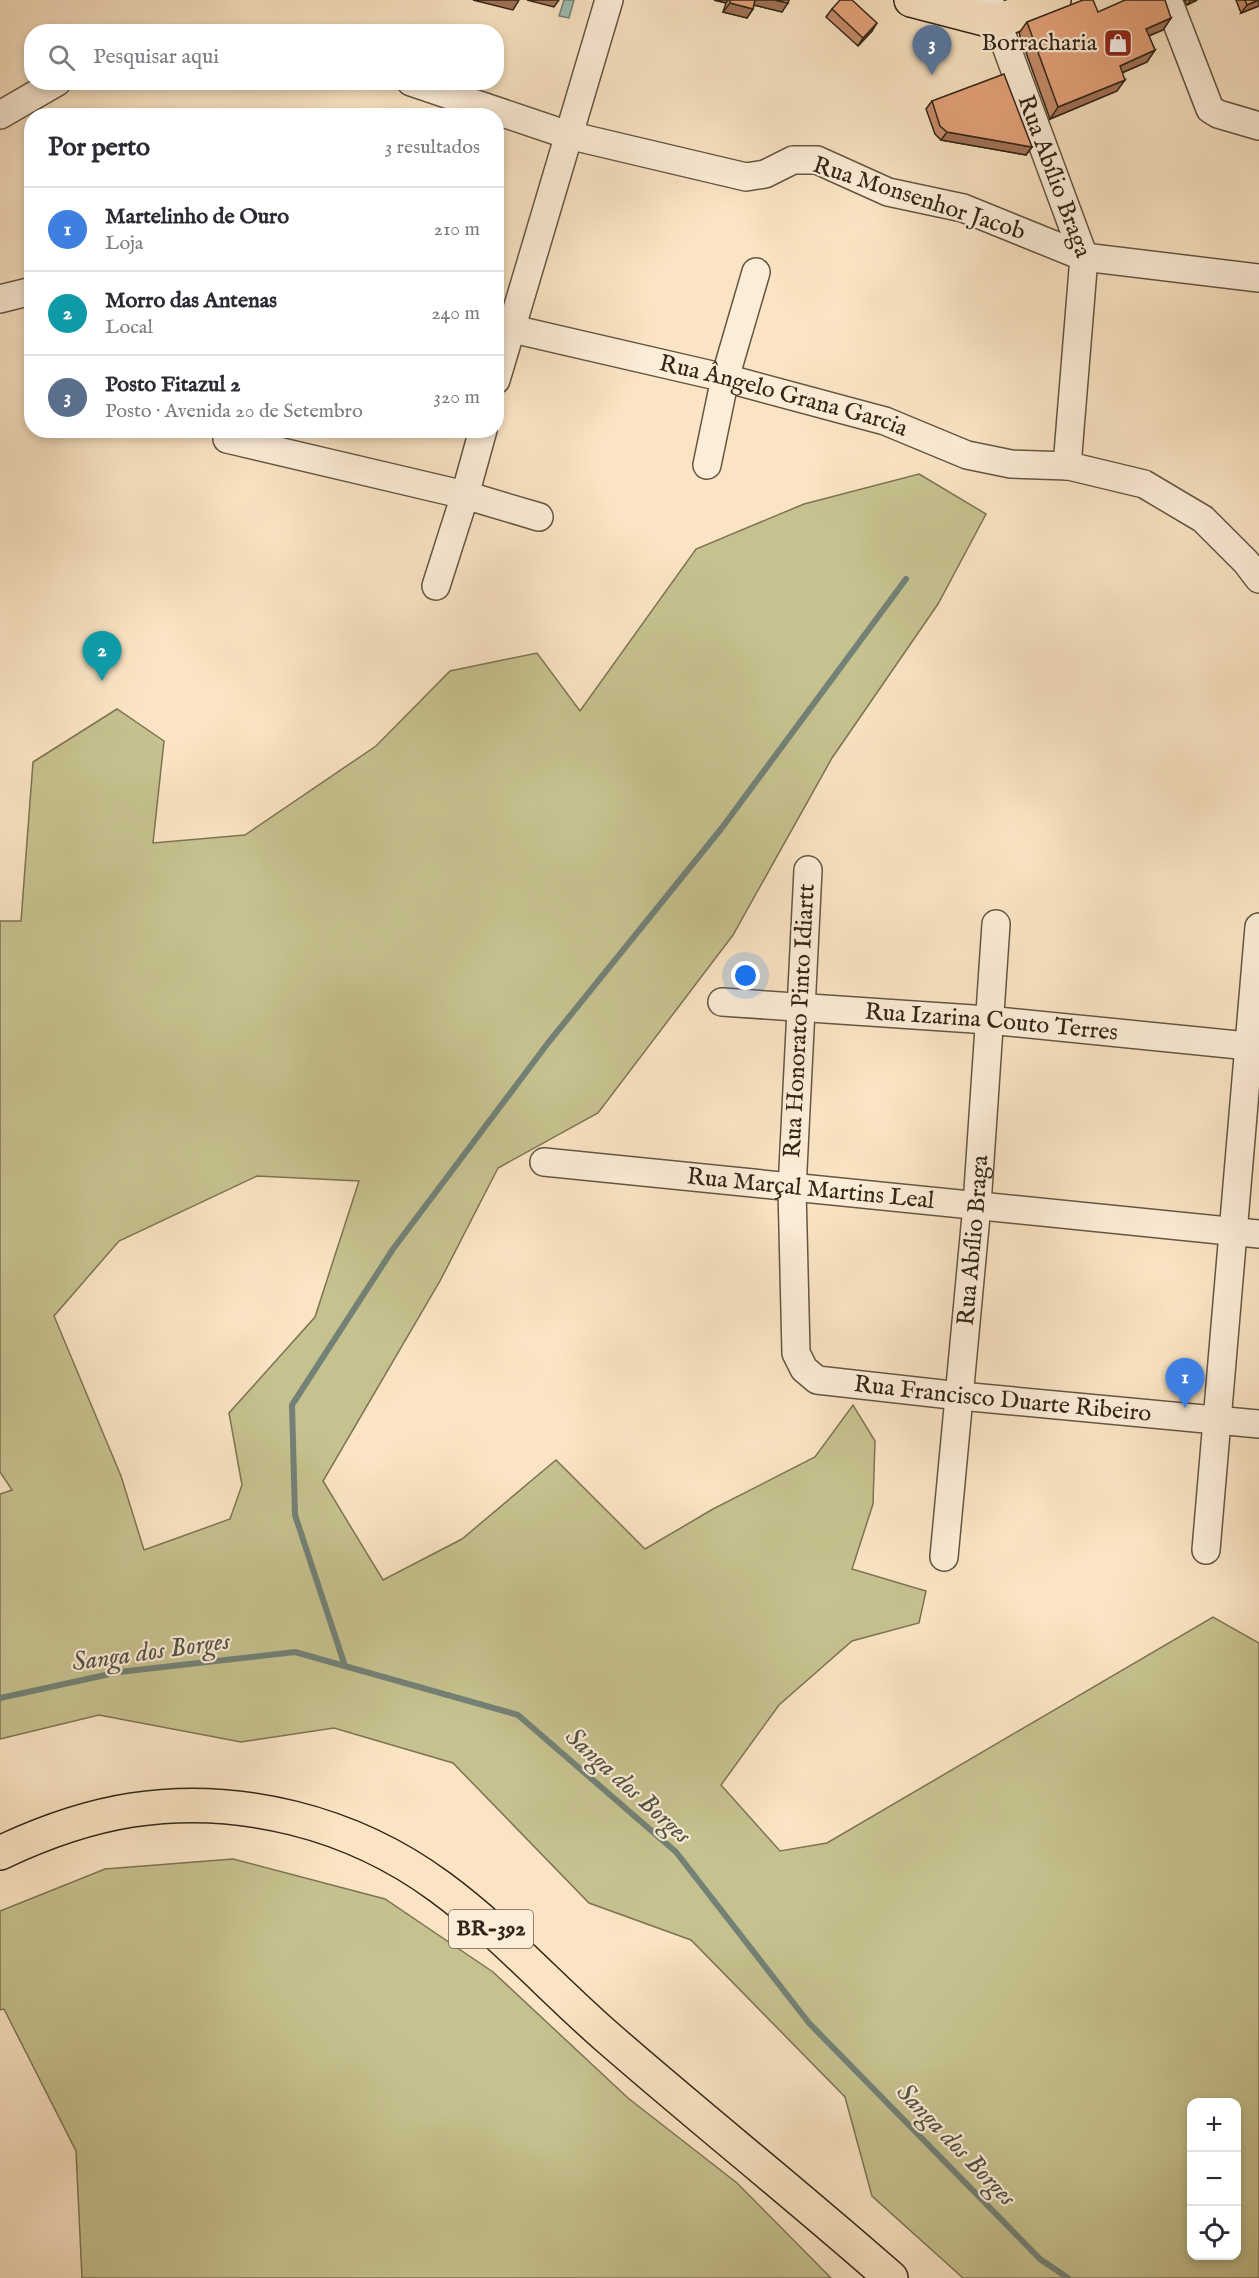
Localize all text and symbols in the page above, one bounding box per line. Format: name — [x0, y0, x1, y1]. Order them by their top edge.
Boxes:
search box — [24, 24, 504, 90]
pin: 3 — [912, 26, 952, 75]
shop icon: Borracharia — [1102, 27, 1134, 59]
place label: Borracharia — [981, 28, 1098, 59]
icon: search — [45, 41, 78, 74]
text: Pesquisar aqui — [93, 43, 219, 71]
street label: Rua Abílio Braga — [1010, 91, 1099, 263]
text: Por perto — [48, 131, 150, 164]
text: 3 resultados — [385, 135, 480, 160]
street label: Rua Monsenhor Jacob — [809, 150, 1029, 248]
text: Martelinho de Ouro — [105, 203, 289, 231]
text: 1 — [64, 217, 71, 242]
text: 210 m — [434, 217, 480, 242]
text: Loja — [105, 231, 144, 256]
text: Morro das Antenas — [105, 287, 277, 315]
text: 2 — [63, 301, 72, 326]
text: 240 m — [431, 301, 480, 326]
text: Local — [105, 315, 153, 340]
street label: Rua Ângelo Grana Garcia — [656, 348, 913, 444]
text: Posto Fitazul 2 — [105, 371, 241, 399]
text: 3 — [64, 385, 71, 410]
text: 320 m — [434, 385, 480, 410]
text: Posto · Avenida 20 de Setembro — [105, 399, 363, 424]
pin: 2 — [82, 632, 122, 681]
street label: Rua Honorato Pinto Idiartt — [777, 883, 823, 1159]
your location — [731, 961, 760, 990]
street label: Rua Izarina Couto Terres — [864, 996, 1119, 1048]
street label: Rua Abílio Braga — [950, 1153, 996, 1327]
street label: Rua Marçal Martins Leal — [685, 1161, 936, 1217]
pin: 1 — [1166, 1358, 1204, 1408]
street label: Rua Francisco Duarte Ribeiro — [852, 1369, 1153, 1429]
water label: Sanga dos Borges — [70, 1625, 233, 1680]
water label: Sanga dos Borges — [557, 1721, 699, 1853]
road number: BR-392 — [449, 1910, 533, 1948]
water label: Sanga dos Borges — [888, 2076, 1023, 2215]
map controls — [1187, 2098, 1241, 2260]
button: + — [1187, 2098, 1241, 2152]
button: − — [1187, 2152, 1241, 2206]
button: locate — [1187, 2206, 1241, 2260]

